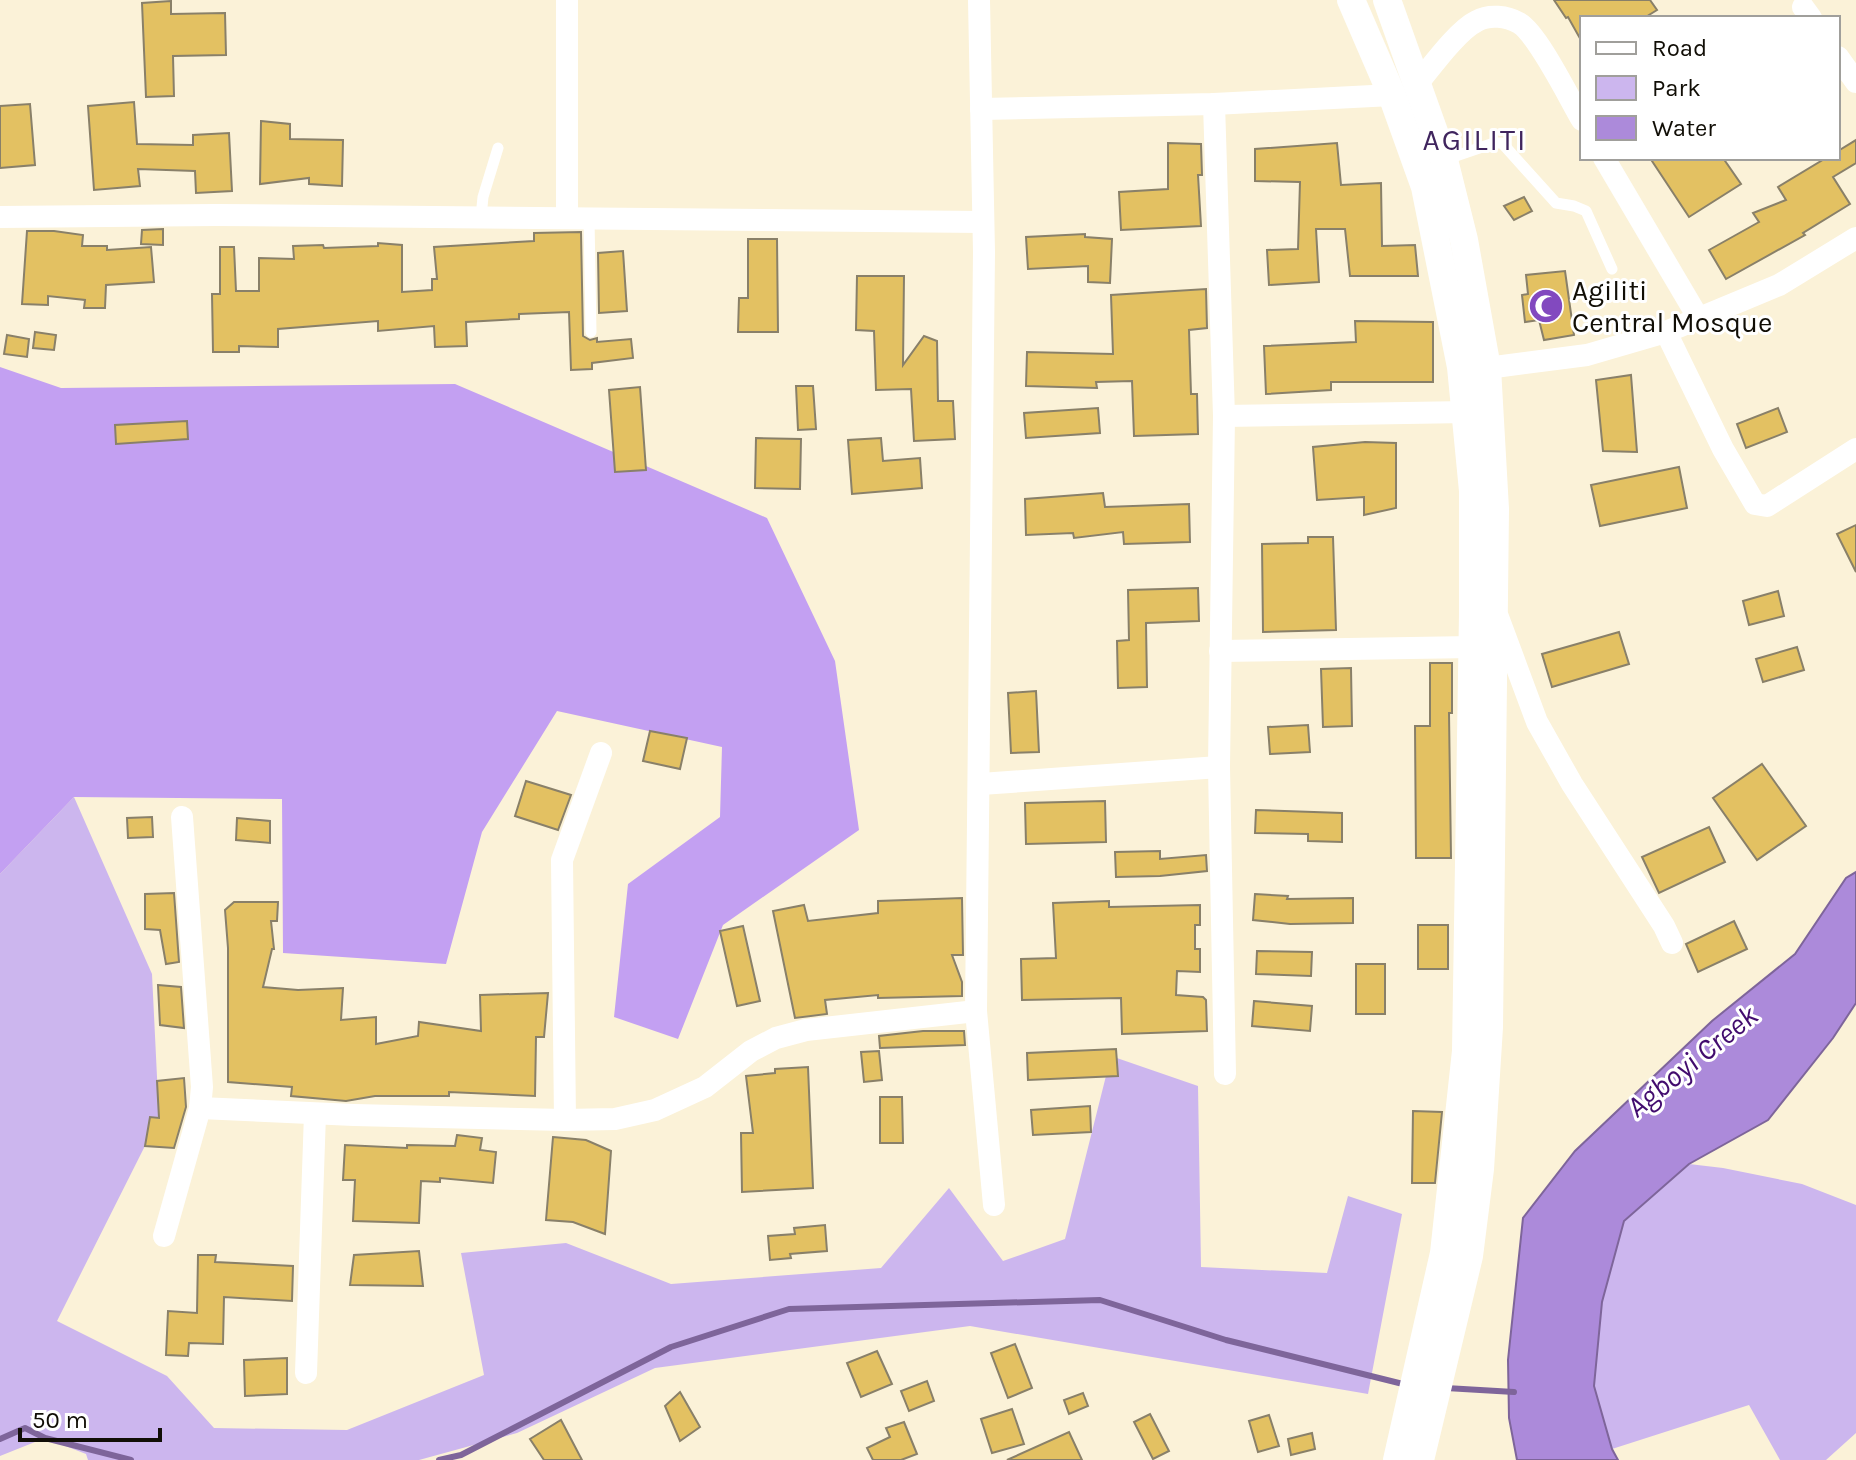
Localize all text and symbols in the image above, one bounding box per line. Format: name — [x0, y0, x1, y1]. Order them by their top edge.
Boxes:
legend — [1580, 16, 1840, 160]
text: Road — [1652, 34, 1707, 62]
text: Park — [1652, 74, 1701, 102]
text: Water — [1652, 114, 1716, 142]
district label: AGILITI — [1423, 122, 1527, 158]
place label: Agiliti Central Mosque — [1572, 274, 1772, 339]
mosque icon: Agiliti Central Mosque — [1527, 287, 1565, 325]
water label: Agboyi Creek — [1619, 997, 1766, 1125]
scale bar — [20, 1392, 160, 1442]
text: 50 m — [32, 1406, 88, 1434]

